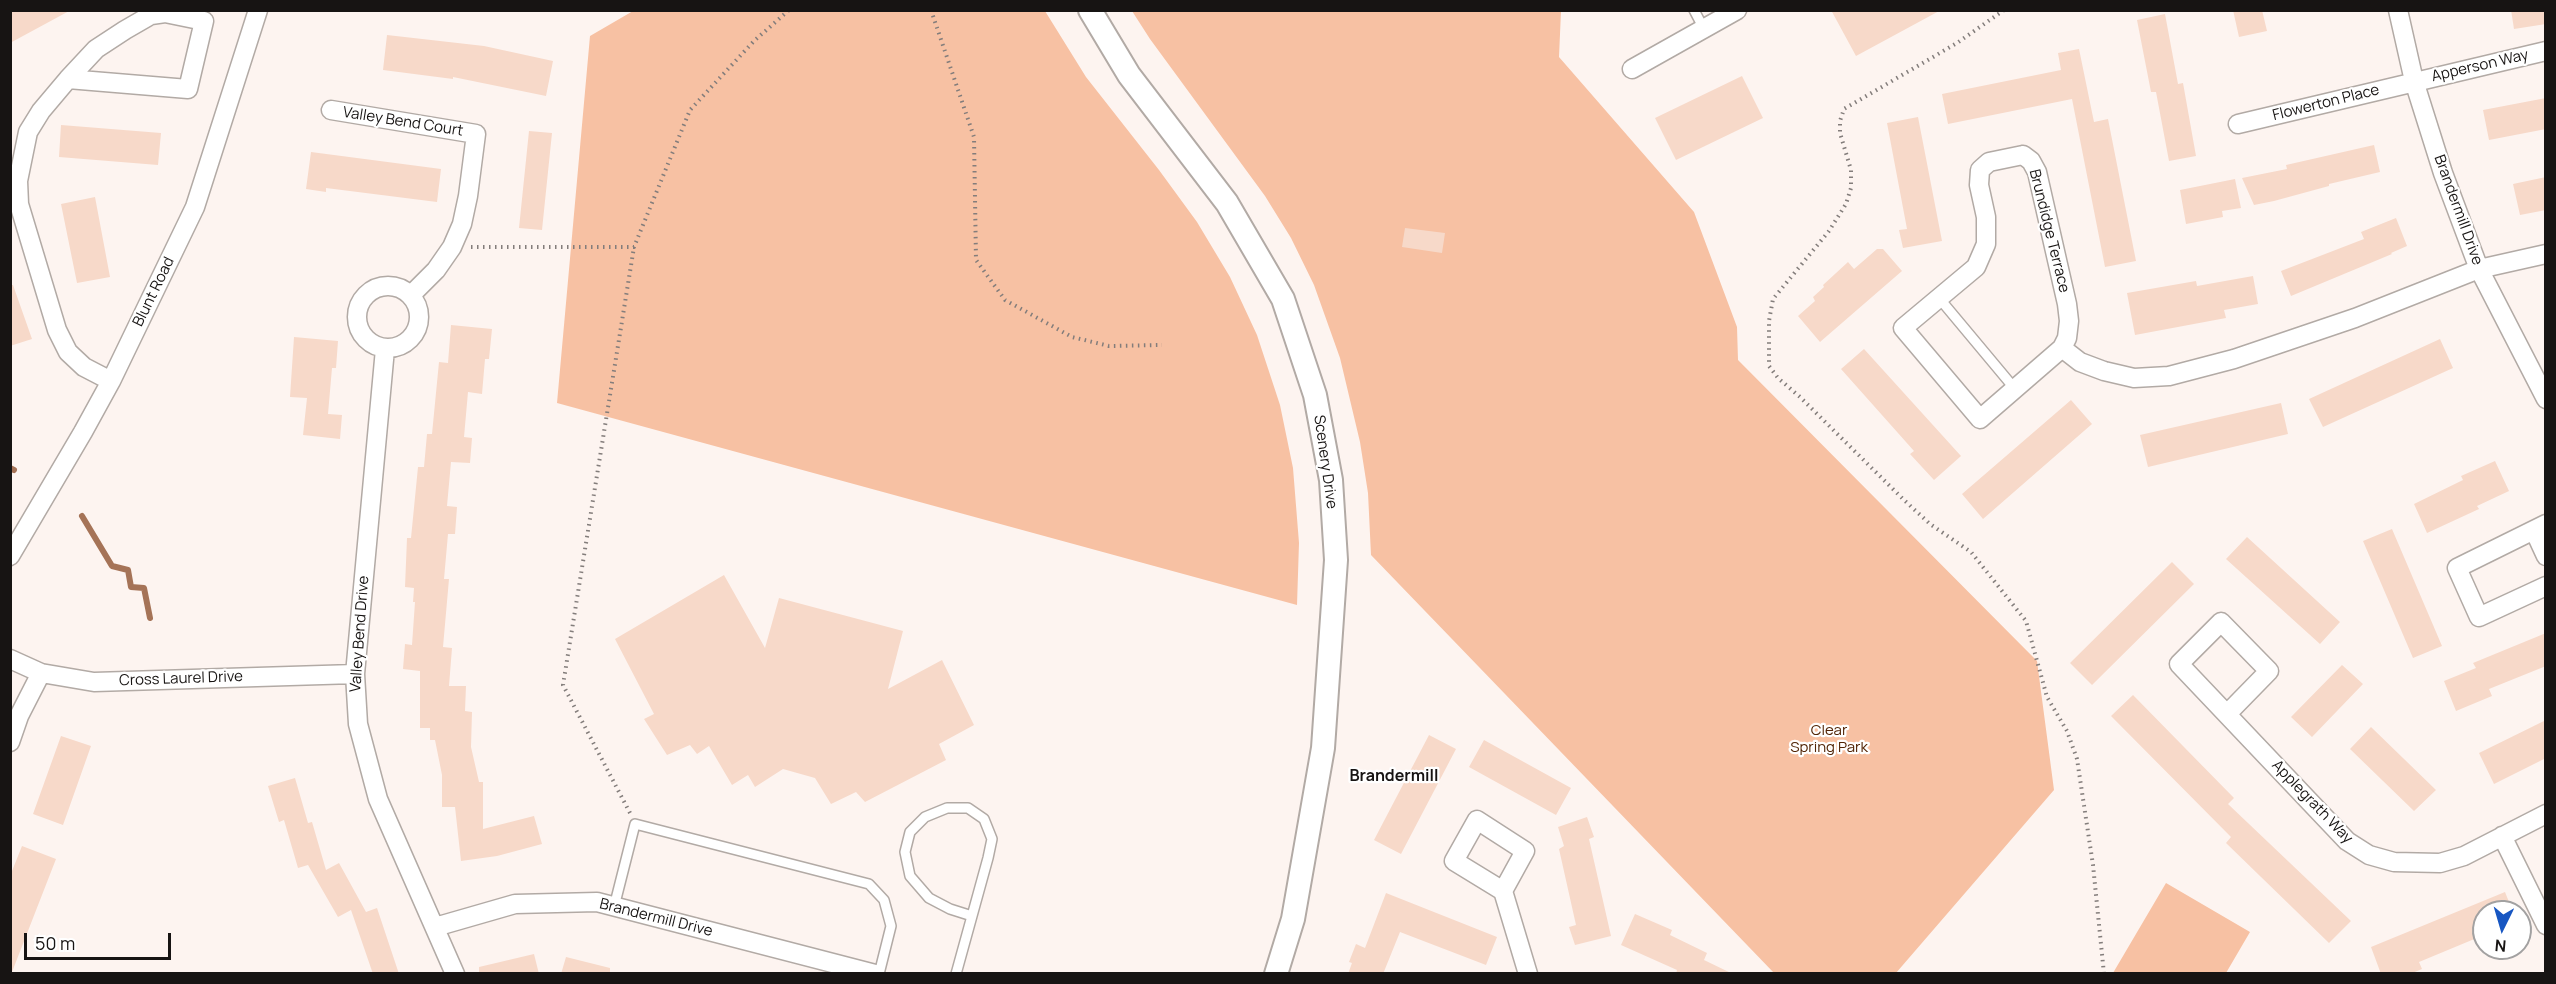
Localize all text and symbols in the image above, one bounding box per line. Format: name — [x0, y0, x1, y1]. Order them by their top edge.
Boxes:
street label: Apperson Way — [2430, 46, 2530, 86]
street label: Flowerton Place — [2271, 81, 2381, 125]
street label: Valley Bend Court — [342, 104, 464, 140]
street label: Brandermill Drive — [2430, 152, 2486, 268]
street label: Brundidge Terrace — [2025, 167, 2073, 295]
street label: Blunt Road — [129, 254, 179, 330]
street label: Scenery Drive — [1309, 414, 1341, 510]
street label: Valley Bend Drive — [347, 575, 373, 693]
street label: Cross Laurel Drive — [119, 668, 243, 690]
park label: Clear Spring Park — [1790, 722, 1868, 757]
street label: Applegrath Way — [2268, 757, 2356, 847]
district label: Brandermill — [1349, 767, 1439, 787]
street label: Brandermill Drive — [598, 895, 714, 941]
north arrow — [2472, 900, 2532, 960]
scale bar — [27, 921, 174, 959]
text: 50 m — [35, 931, 75, 955]
text: N — [2494, 934, 2507, 957]

